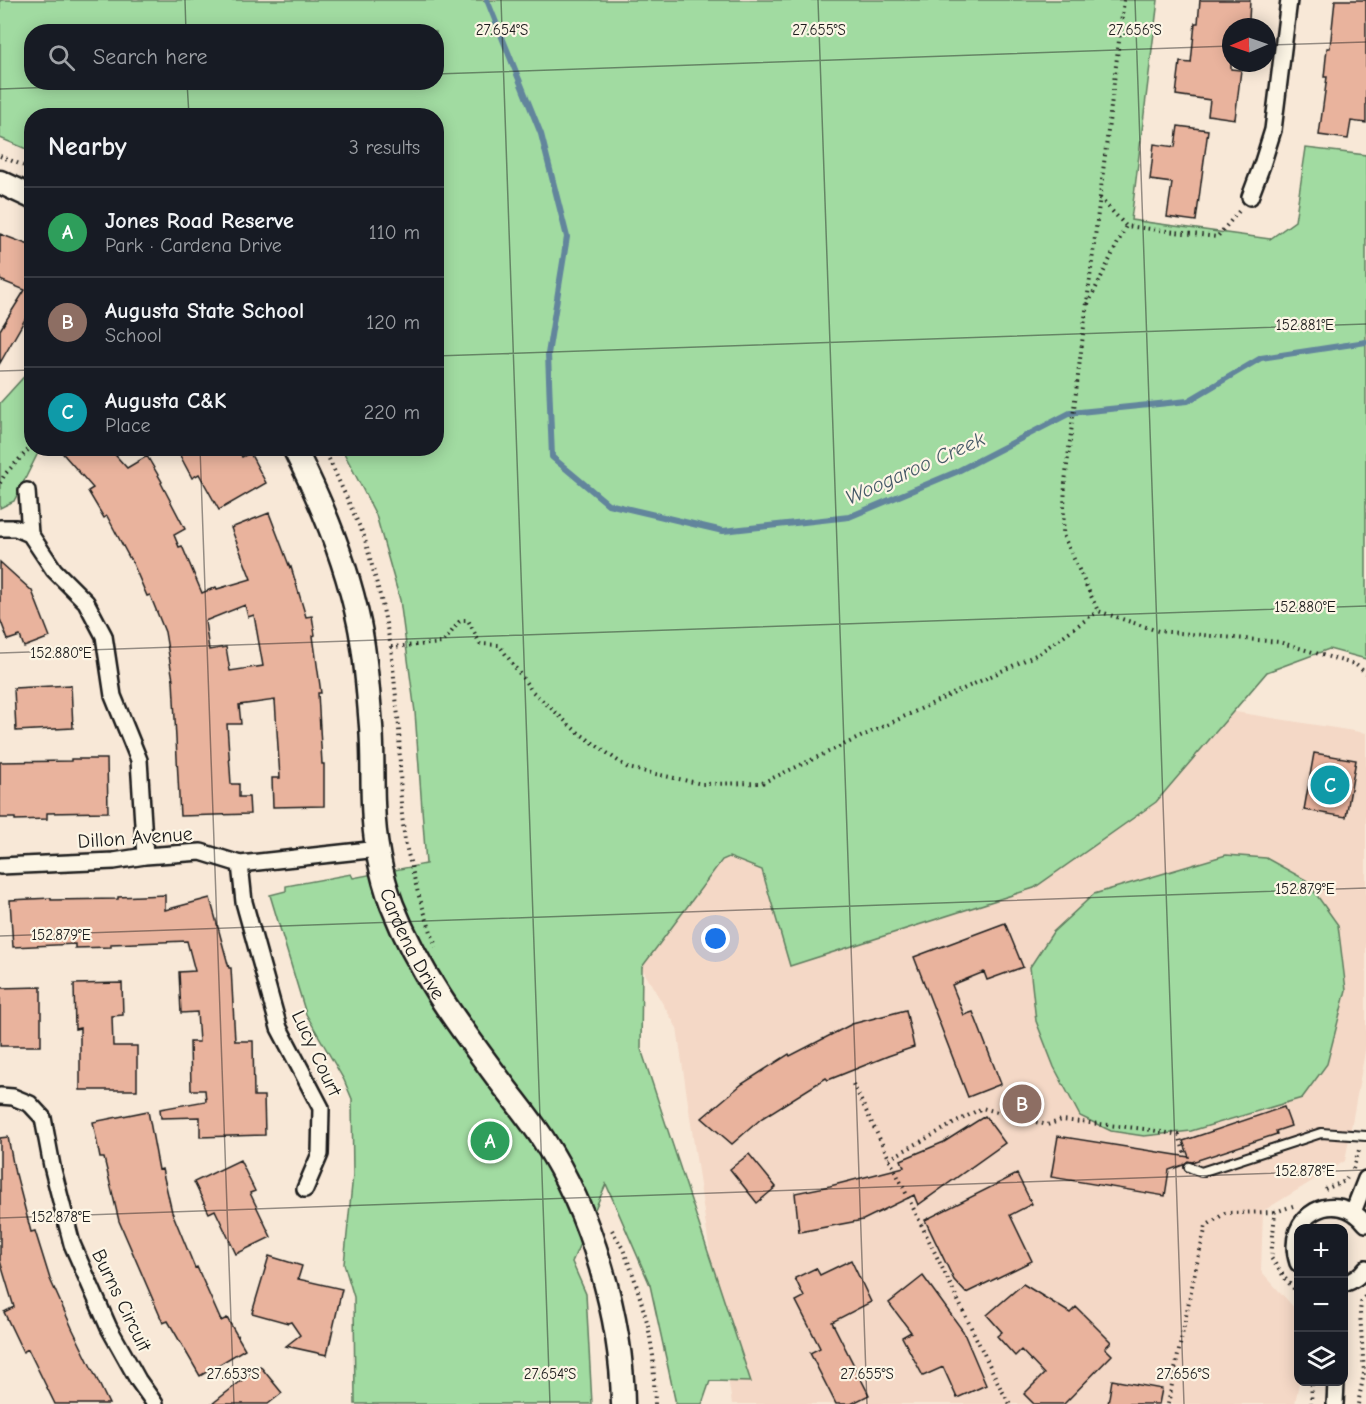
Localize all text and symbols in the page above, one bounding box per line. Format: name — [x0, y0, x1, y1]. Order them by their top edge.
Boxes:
north arrow — [1222, 18, 1276, 72]
text: 27.654°S — [476, 21, 528, 39]
text: 27.655°S — [792, 21, 846, 39]
text: 27.656°S — [1108, 21, 1162, 39]
search box — [24, 24, 444, 90]
icon: search — [45, 41, 78, 74]
text: Search here — [93, 44, 208, 70]
text: Nearby — [48, 132, 127, 162]
text: 3 results — [349, 136, 420, 159]
text: Jones Road Reserve — [105, 208, 294, 234]
text: A — [62, 221, 73, 244]
text: 110 m — [369, 221, 420, 244]
text: Park · Cardena Drive — [105, 234, 282, 257]
text: Augusta State School — [105, 298, 304, 324]
text: B — [61, 311, 74, 334]
text: 120 m — [366, 311, 420, 334]
text: 152.881°E — [1276, 316, 1334, 334]
text: School — [105, 324, 162, 347]
text: Augusta C&K — [105, 388, 226, 414]
text: C — [61, 401, 74, 424]
text: 220 m — [364, 401, 420, 424]
text: Place — [105, 414, 151, 437]
water label: Woogaroo Creek — [841, 426, 989, 510]
text: 152.880°E — [1274, 598, 1336, 616]
text: 152.880°E — [30, 644, 92, 662]
pin: C — [1310, 762, 1350, 808]
street label: Dillon Avenue — [77, 822, 193, 853]
text: 152.879°E — [1275, 880, 1335, 898]
street label: Cardena Drive — [375, 885, 450, 1004]
your location — [701, 924, 730, 953]
text: 152.879°E — [31, 926, 91, 944]
street label: Lucy Court — [287, 1007, 347, 1101]
pin: B — [1002, 1082, 1042, 1126]
pin: A — [470, 1118, 510, 1164]
text: 152.878°E — [1275, 1162, 1335, 1180]
text: 152.878°E — [31, 1208, 91, 1226]
map controls — [1294, 1224, 1348, 1386]
button: + — [1294, 1224, 1348, 1278]
street label: Burns Circuit — [87, 1245, 157, 1356]
button: − — [1294, 1278, 1348, 1332]
button: layers — [1294, 1332, 1348, 1386]
text: 27.653°S — [206, 1365, 260, 1383]
text: 27.654°S — [524, 1365, 576, 1383]
text: 27.655°S — [840, 1365, 894, 1383]
text: 27.656°S — [1156, 1365, 1210, 1383]

